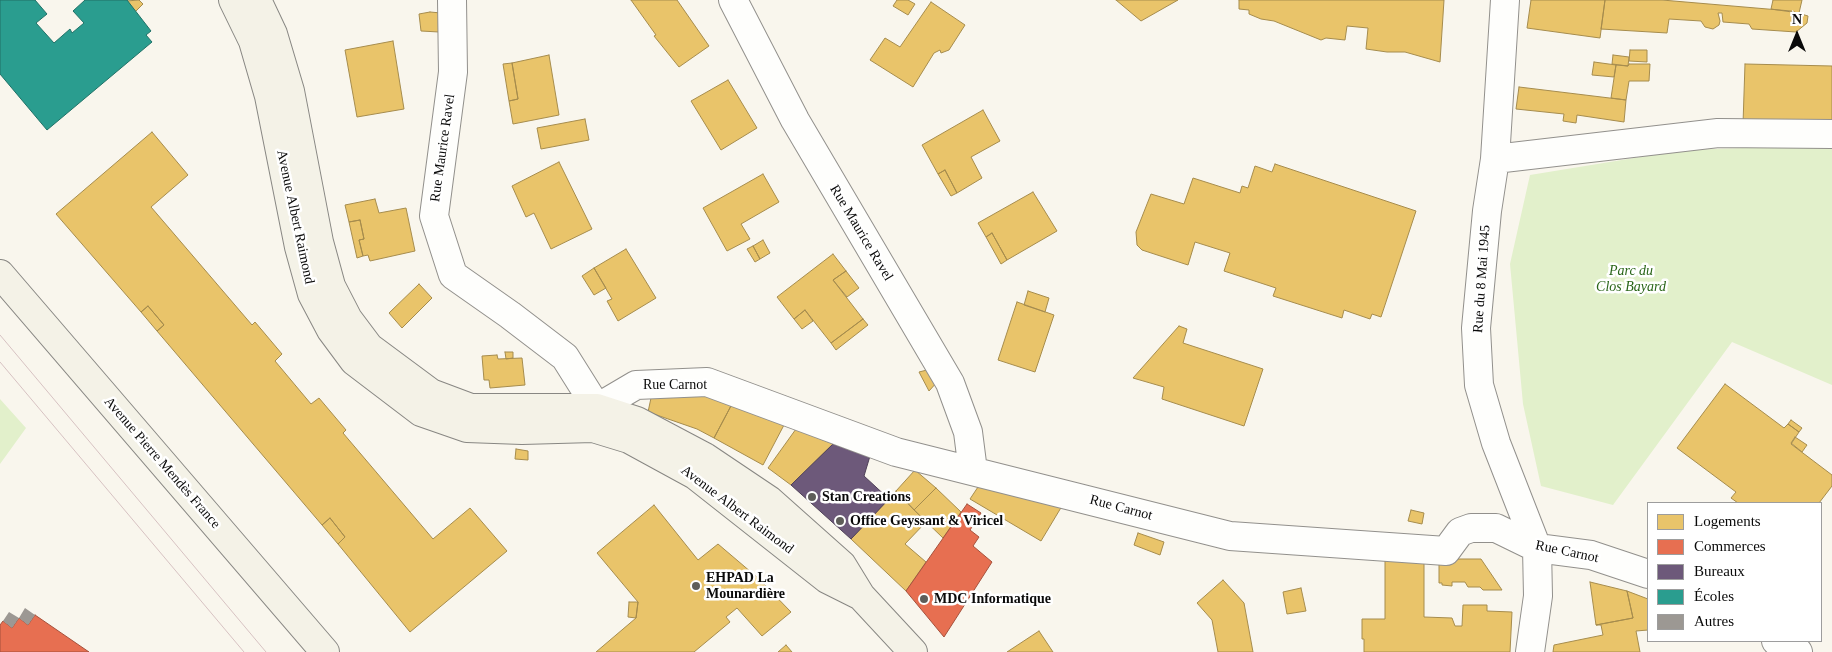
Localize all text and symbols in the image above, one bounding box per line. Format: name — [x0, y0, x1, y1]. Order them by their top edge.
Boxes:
north arrow — [1772, 10, 1822, 60]
text: N — [1792, 12, 1802, 27]
street label: Rue Maurice Ravel — [427, 93, 459, 203]
street label: Avenue Albert Raimond — [273, 148, 317, 286]
street label: Rue Maurice Ravel — [826, 182, 896, 284]
street label: Rue du 8 Mai 1945 — [1470, 224, 1494, 334]
park label: Parc du Clos Bayard — [1596, 263, 1666, 296]
street label: Rue Carnot — [643, 377, 707, 393]
street label: Avenue Pierre Mendès France — [100, 394, 224, 532]
street label: Avenue Albert Raimond — [677, 462, 797, 558]
place label: Stan Creations — [822, 489, 911, 505]
marker: Stan Creations — [806, 491, 818, 503]
street label: Rue Carnot — [1088, 492, 1154, 524]
legend — [1647, 502, 1822, 642]
place label: Office Geyssant & Viricel — [850, 513, 1003, 529]
text: Logements — [1694, 513, 1761, 529]
marker: Office Geyssant & Viricel — [834, 515, 846, 527]
street label: Rue Carnot — [1534, 537, 1600, 567]
text: Commerces — [1694, 538, 1766, 554]
text: Bureaux — [1694, 563, 1745, 579]
place label: EHPAD La Mounardière — [706, 570, 785, 602]
marker: EHPAD La Mounardière — [690, 580, 702, 592]
text: Écoles — [1694, 588, 1734, 604]
place label: MDC Informatique — [934, 591, 1051, 607]
marker: MDC Informatique — [918, 593, 930, 605]
text: Autres — [1694, 613, 1734, 629]

